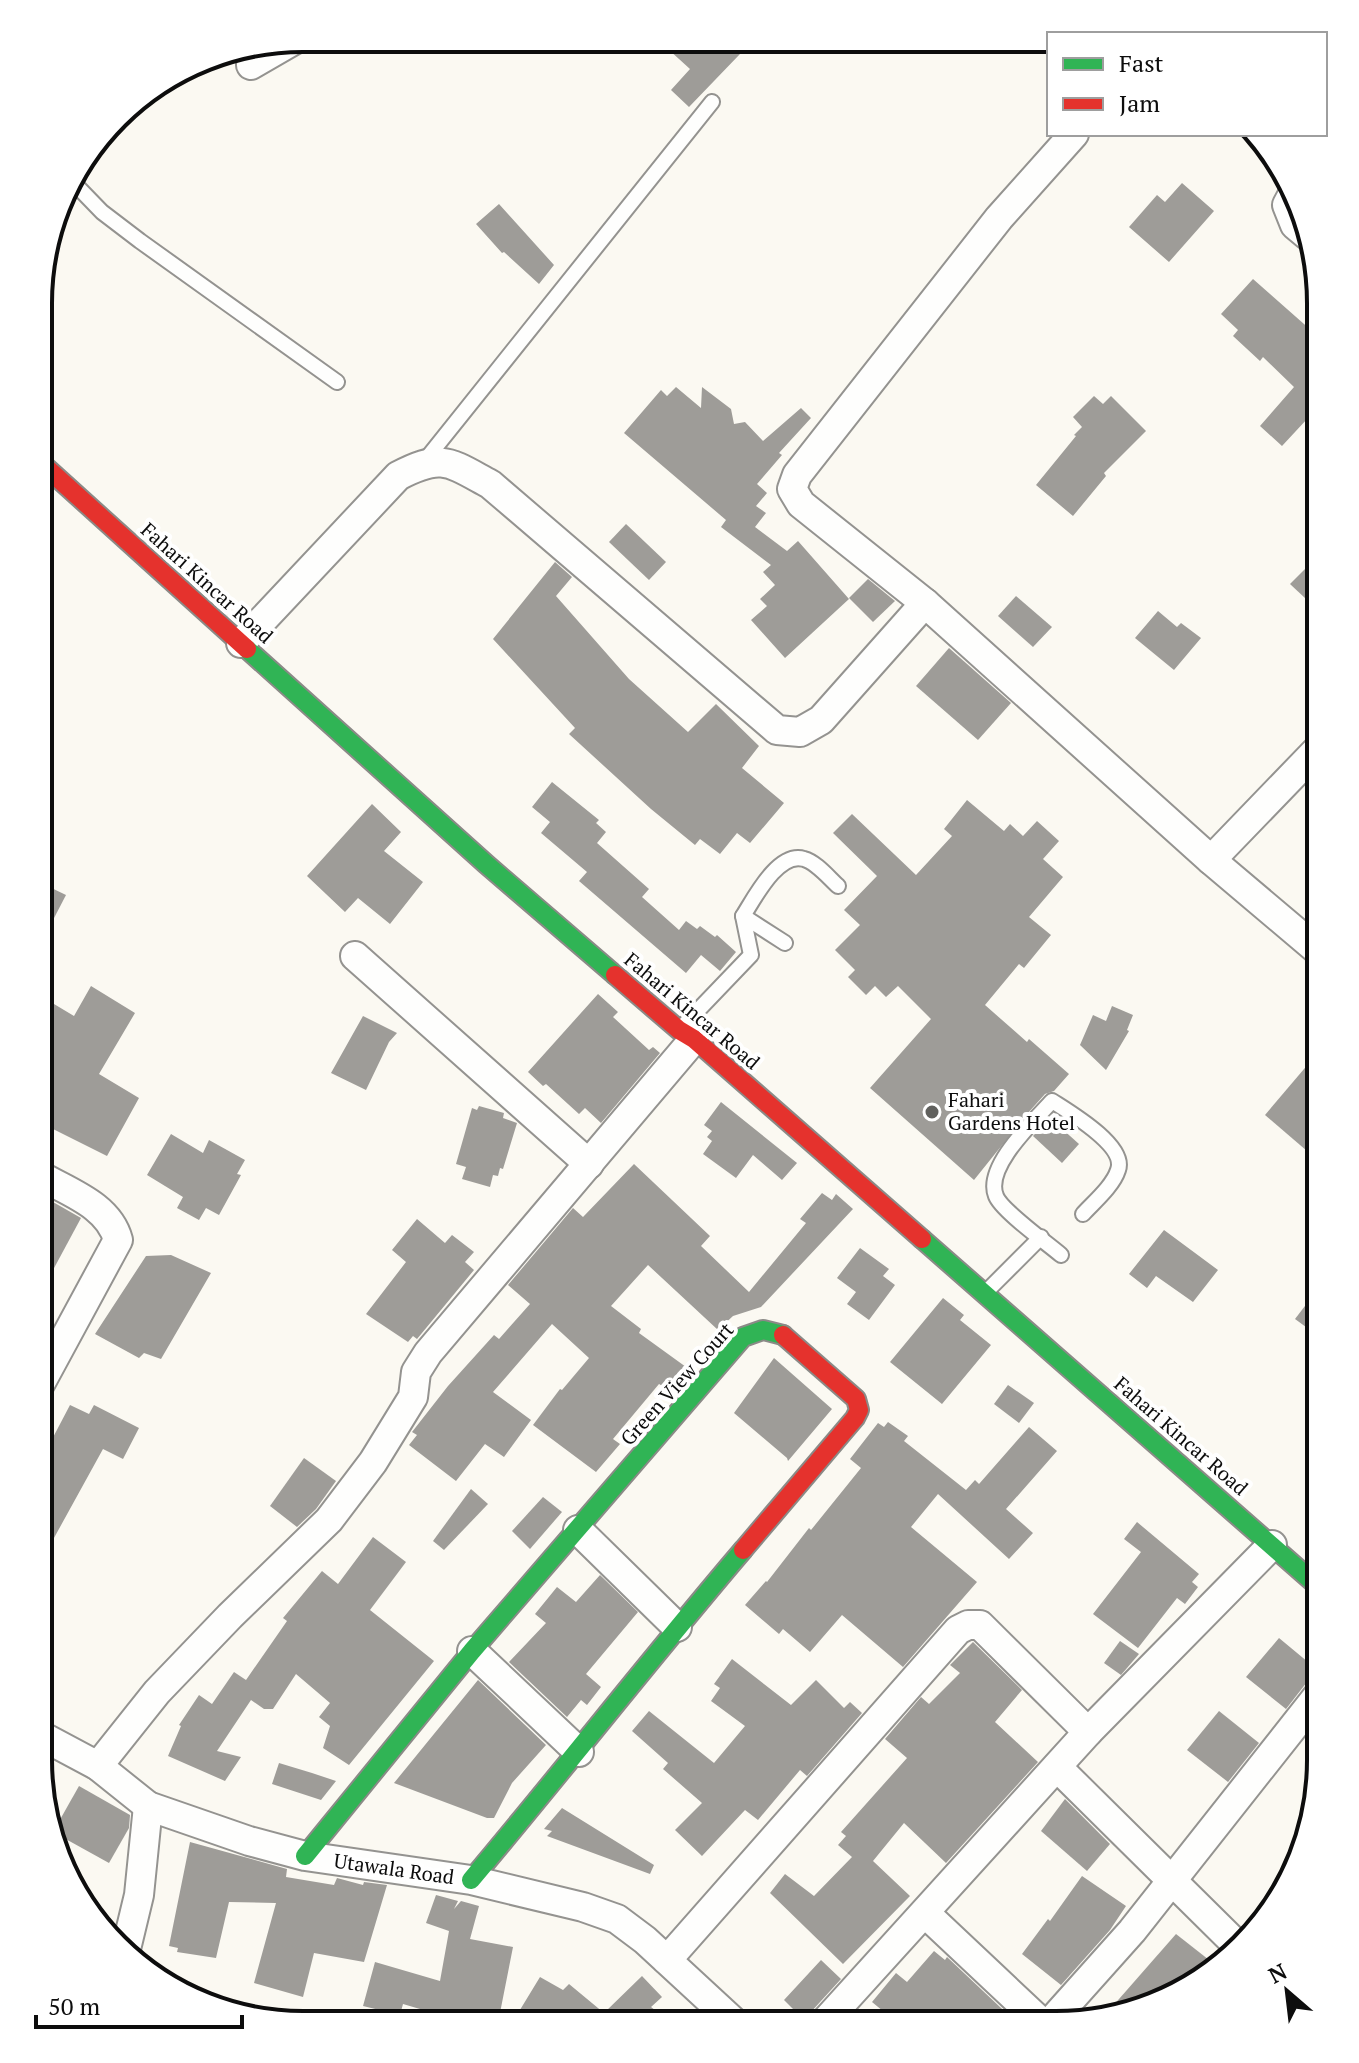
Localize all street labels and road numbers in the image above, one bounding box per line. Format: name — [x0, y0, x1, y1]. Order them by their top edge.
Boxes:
street label: Fahari Kincar Road — [136, 516, 279, 649]
street label: Fahari Kincar Road — [619, 946, 766, 1075]
street label: Green View Court — [614, 1316, 740, 1451]
street label: Fahari Kincar Road — [1109, 1370, 1254, 1501]
street label: Utawala Road — [332, 1847, 456, 1890]

